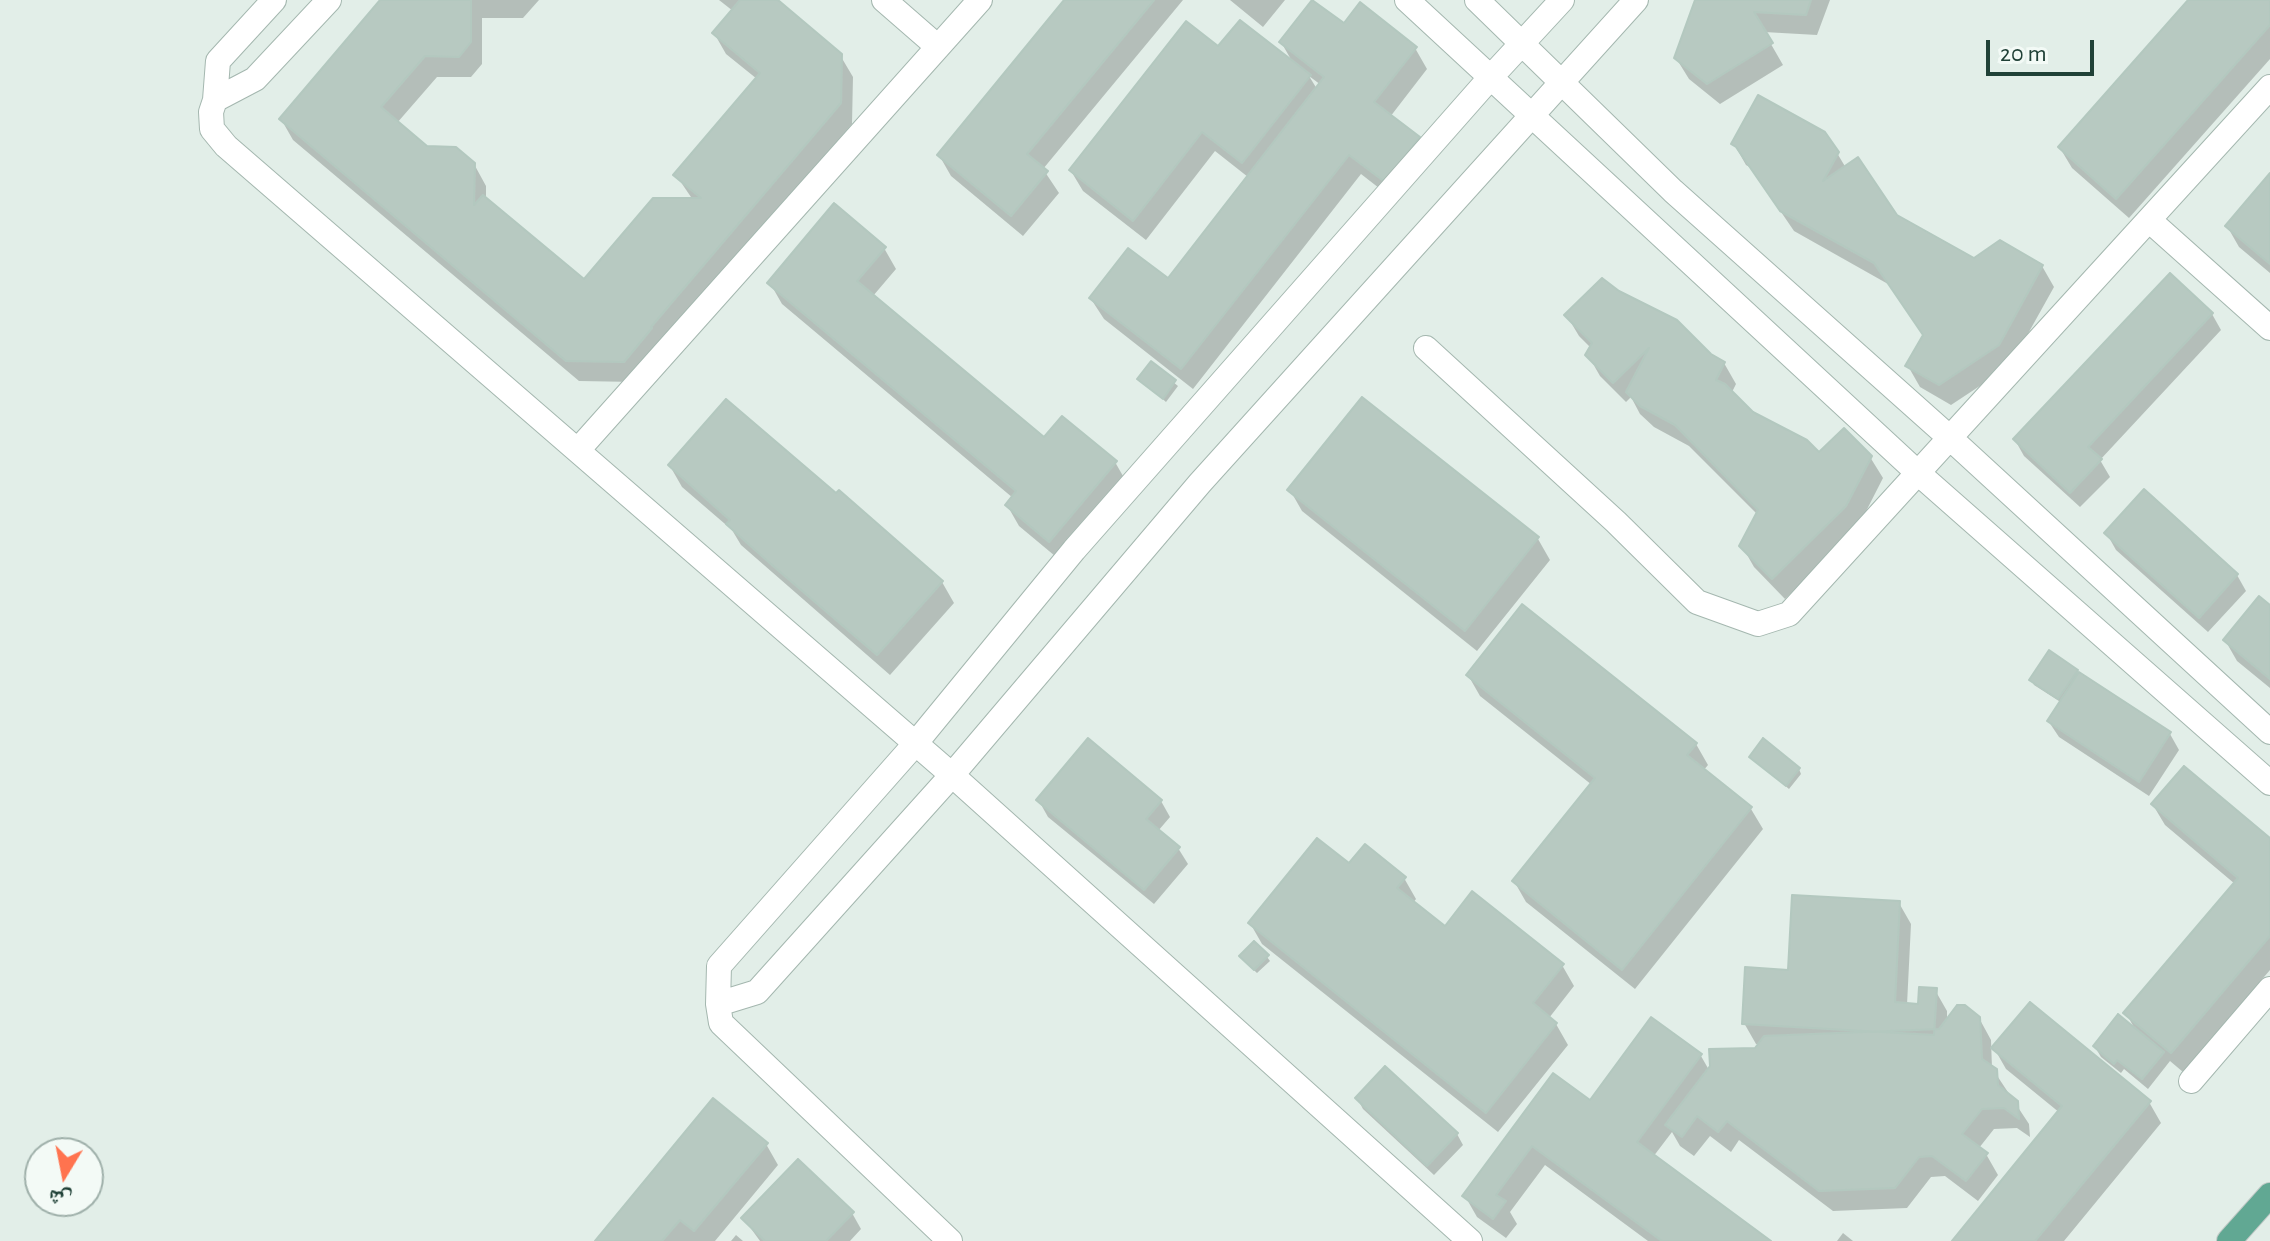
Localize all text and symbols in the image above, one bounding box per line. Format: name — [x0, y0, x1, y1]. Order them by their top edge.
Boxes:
scale bar — [1990, 24, 2098, 74]
text: 20 m — [2000, 42, 2047, 66]
north arrow — [24, 1137, 104, 1217]
text: ش — [47, 1186, 74, 1212]

